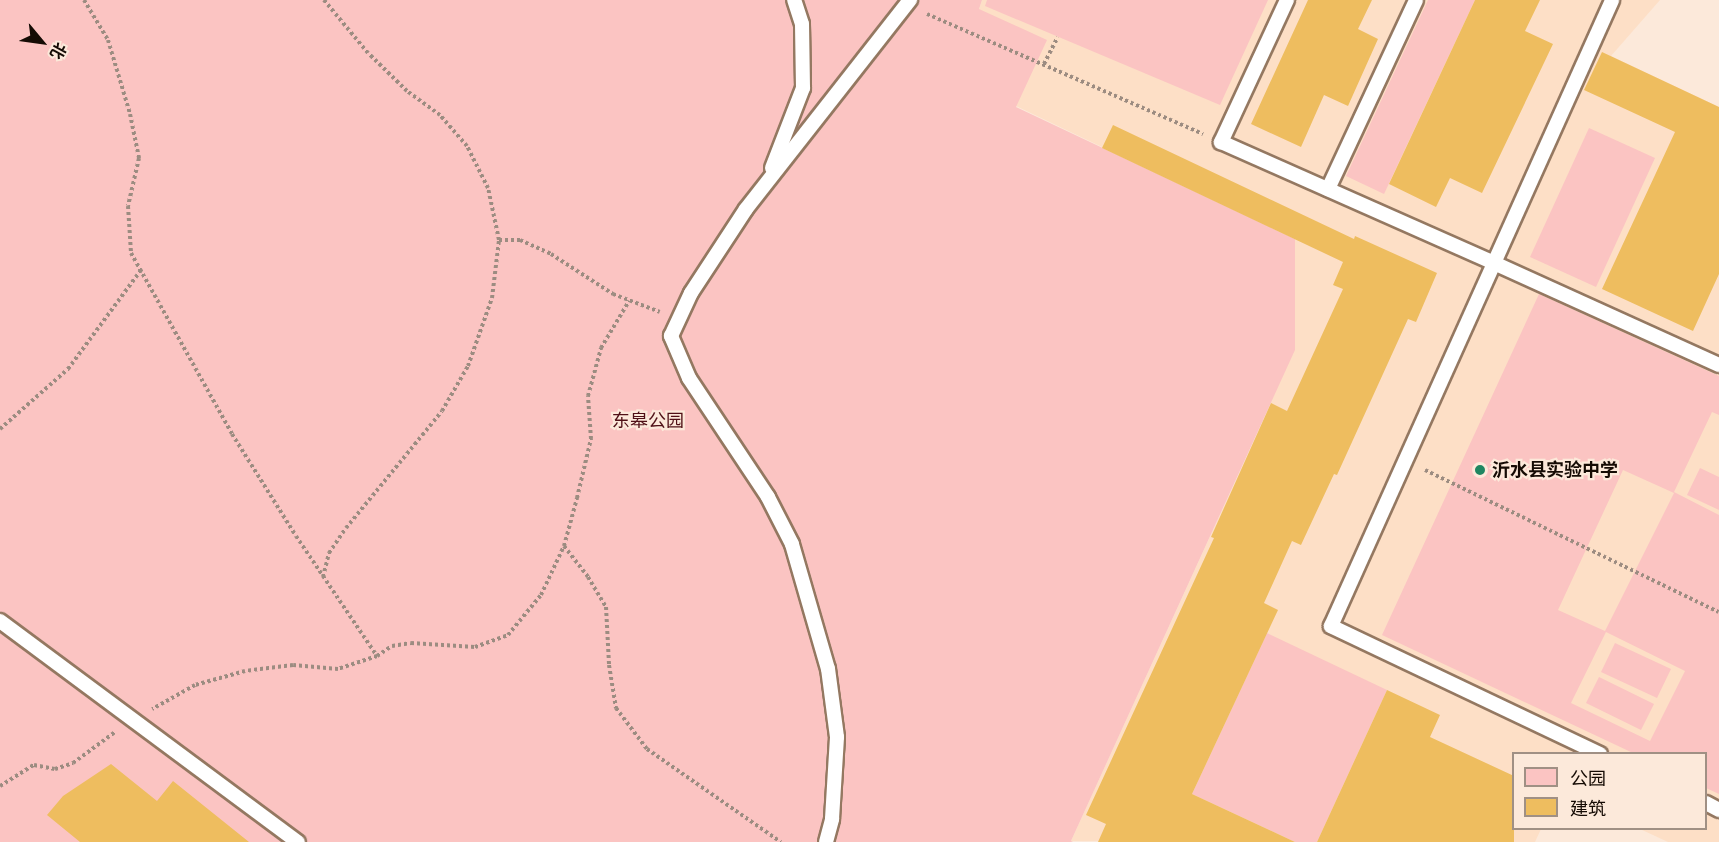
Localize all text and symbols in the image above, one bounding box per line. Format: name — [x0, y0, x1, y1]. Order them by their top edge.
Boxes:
north arrow — [12, 12, 72, 72]
text: 北 — [46, 39, 70, 63]
park label: 东皋公园 — [612, 410, 684, 432]
place label: 沂水县实验中学 — [1492, 459, 1618, 481]
marker: 沂水县实验中学 — [1473, 463, 1487, 477]
legend — [1512, 752, 1707, 830]
text: 公园 — [1570, 768, 1606, 790]
text: 建筑 — [1570, 798, 1606, 820]

